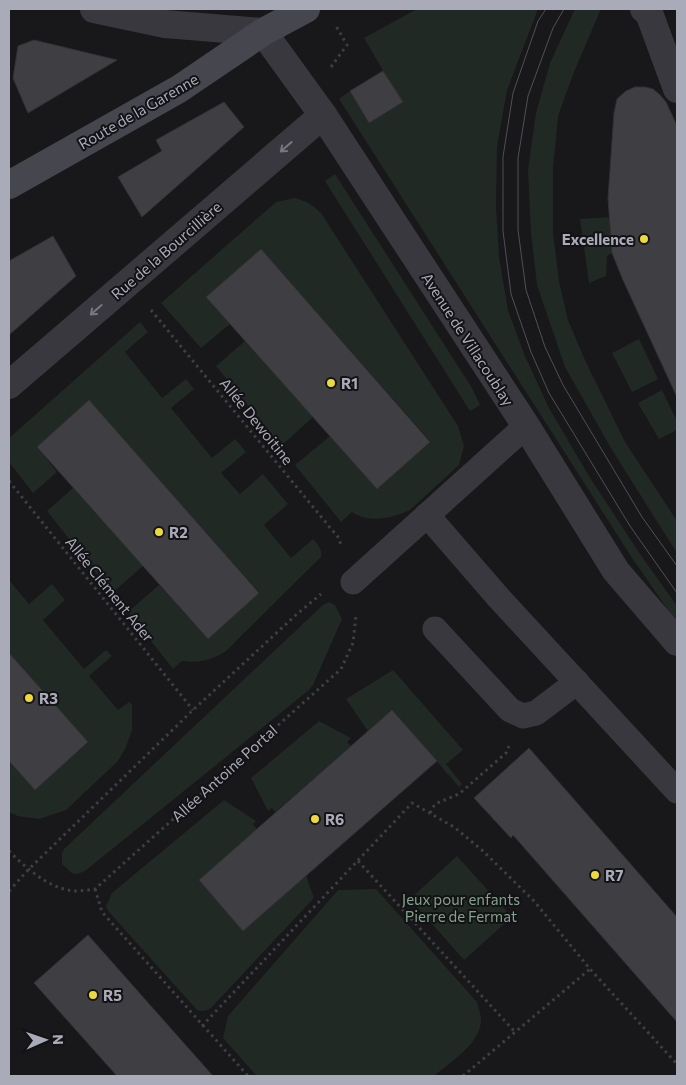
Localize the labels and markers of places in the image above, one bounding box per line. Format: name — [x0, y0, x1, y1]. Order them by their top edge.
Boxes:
place label: Excellence — [562, 230, 634, 248]
marker: Excellence — [638, 233, 650, 245]
place label: R1 — [341, 374, 358, 392]
marker: R1 — [325, 377, 337, 389]
place label: R2 — [169, 523, 188, 541]
marker: R2 — [153, 526, 165, 538]
place label: R3 — [39, 689, 58, 707]
marker: R3 — [23, 692, 35, 704]
place label: R6 — [325, 810, 344, 828]
marker: R6 — [309, 813, 321, 825]
place label: R7 — [605, 866, 624, 884]
marker: R7 — [589, 869, 601, 881]
place label: R5 — [103, 986, 122, 1004]
marker: R5 — [87, 989, 99, 1001]

